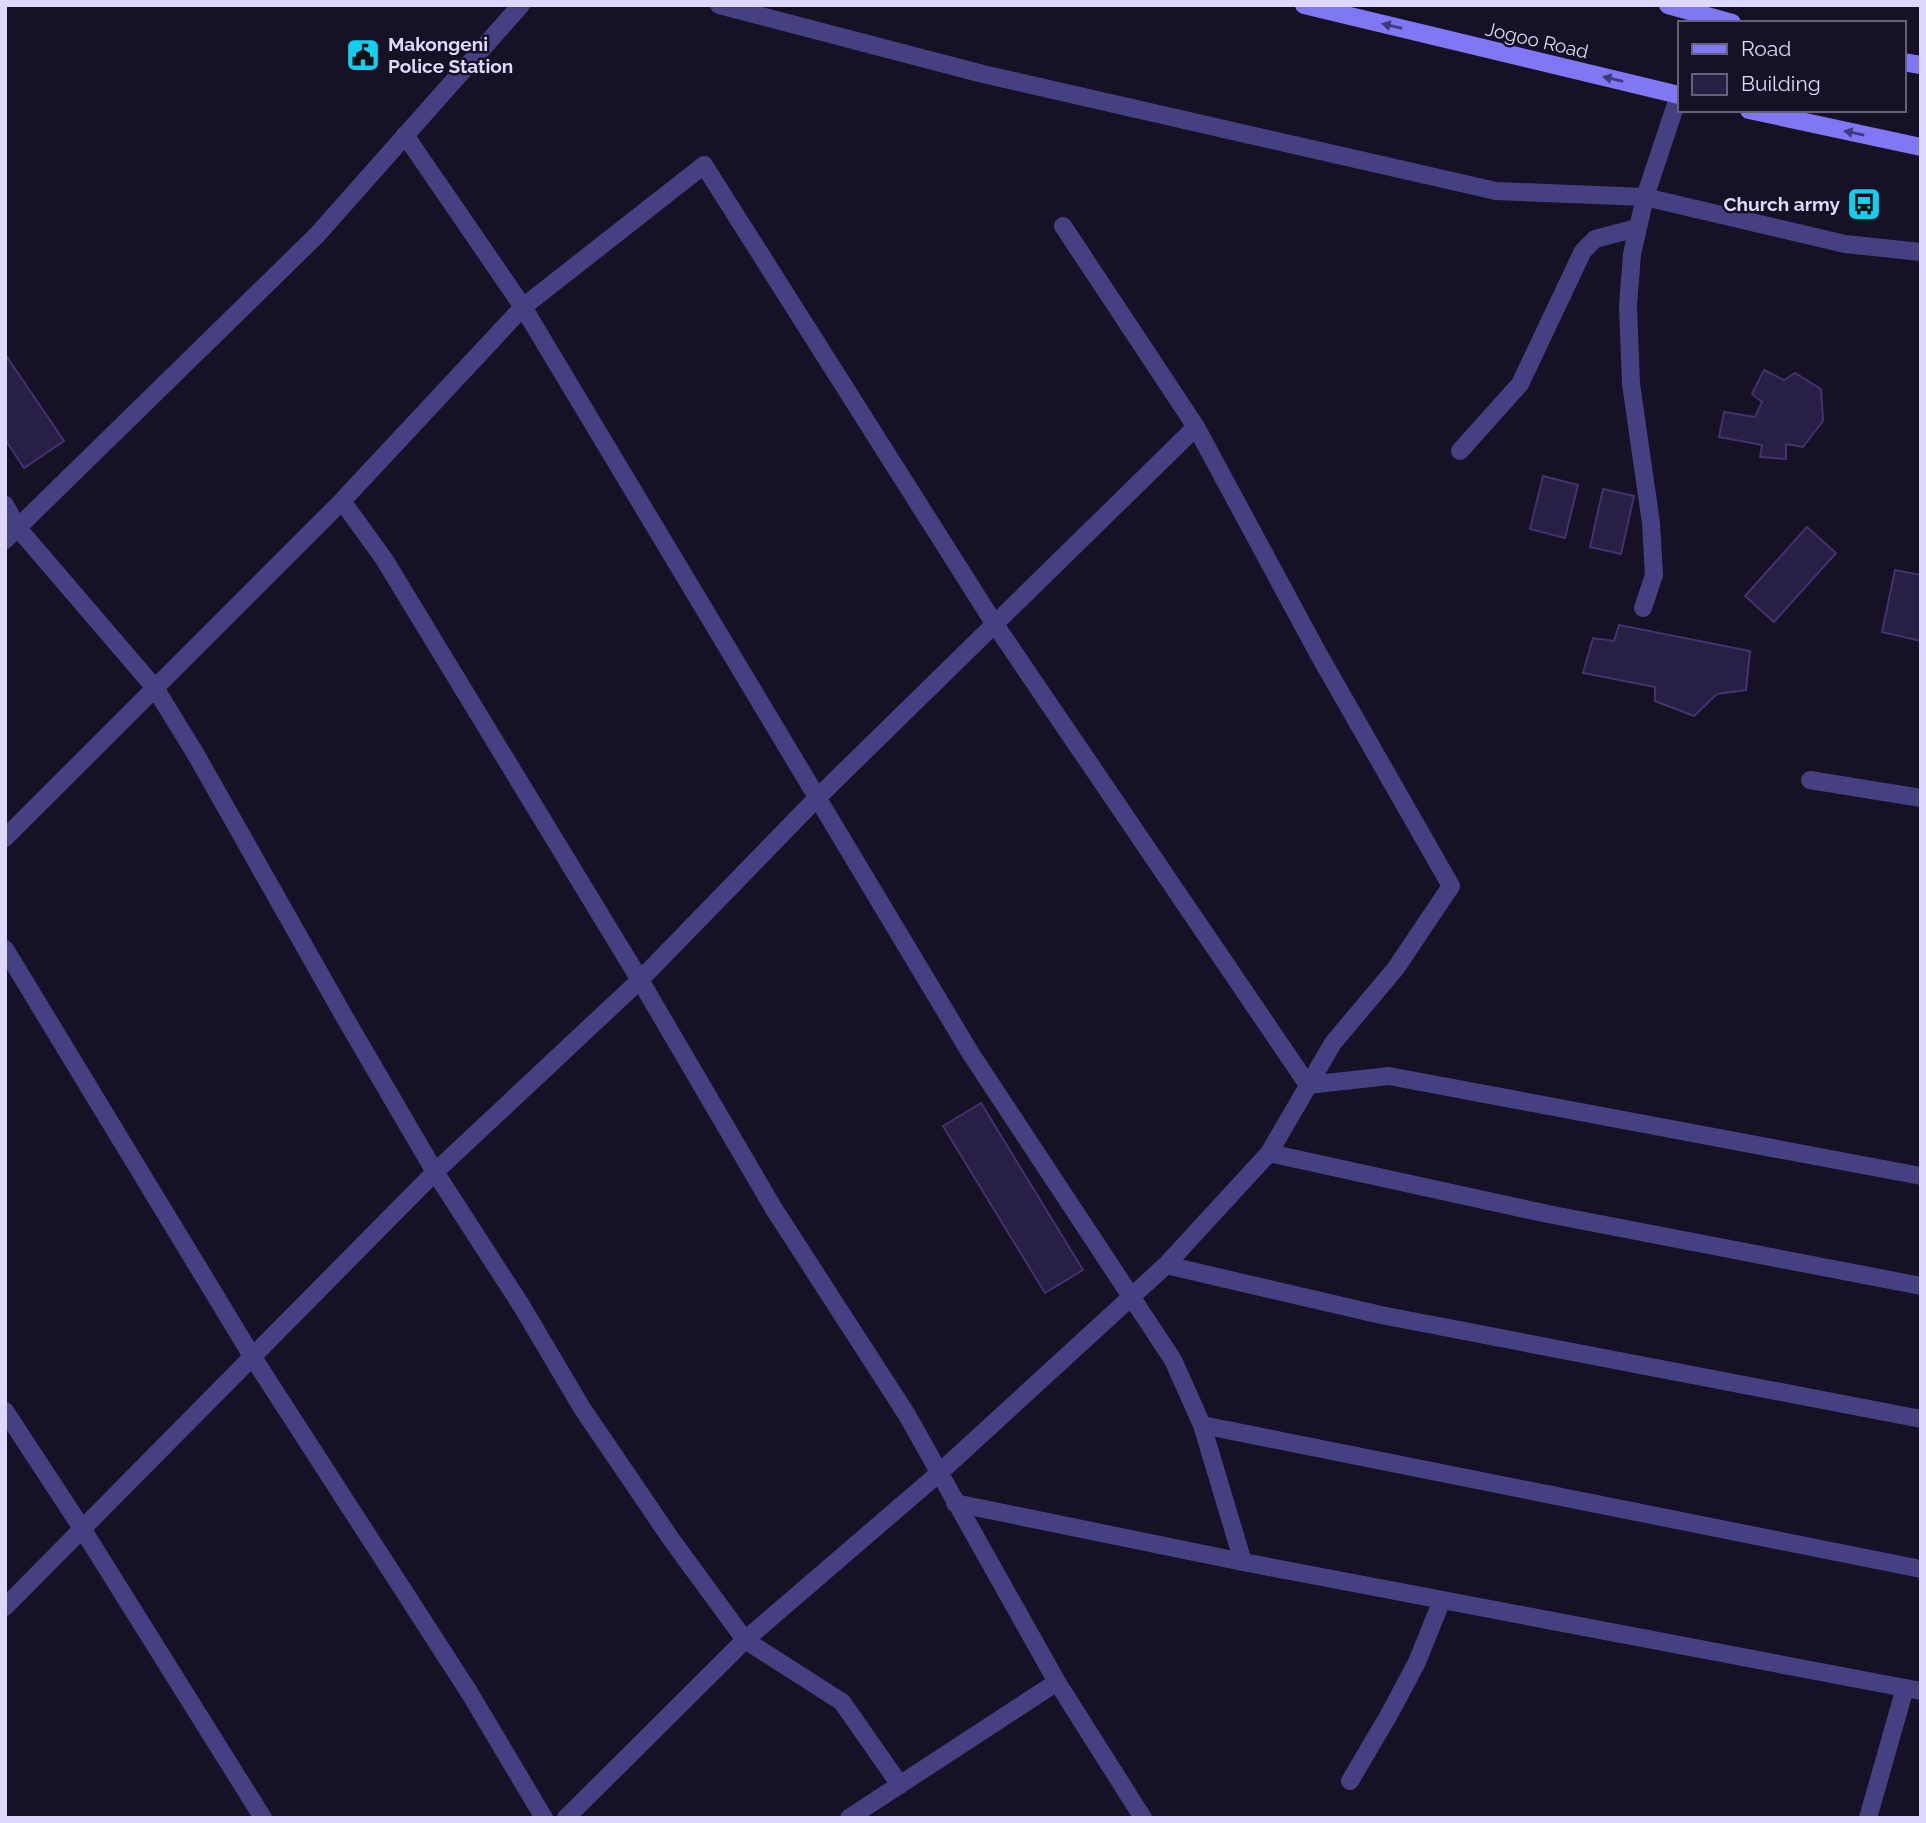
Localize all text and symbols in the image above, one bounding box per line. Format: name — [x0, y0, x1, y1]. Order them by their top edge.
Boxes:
street label: Jogoo Road — [1483, 17, 1591, 63]
one-way arrow — [1381, 20, 1403, 31]
legend — [1678, 21, 1905, 112]
place label: Makongeni Police Station — [388, 33, 513, 77]
public building icon: Makongeni Police Station — [344, 36, 382, 74]
text: Road — [1741, 36, 1791, 61]
text: Building — [1741, 71, 1821, 96]
one-way arrow — [1602, 73, 1624, 84]
one-way arrow — [1843, 127, 1865, 138]
bus stop icon: Church army — [1845, 185, 1883, 223]
place label: Church army — [1724, 193, 1841, 215]

